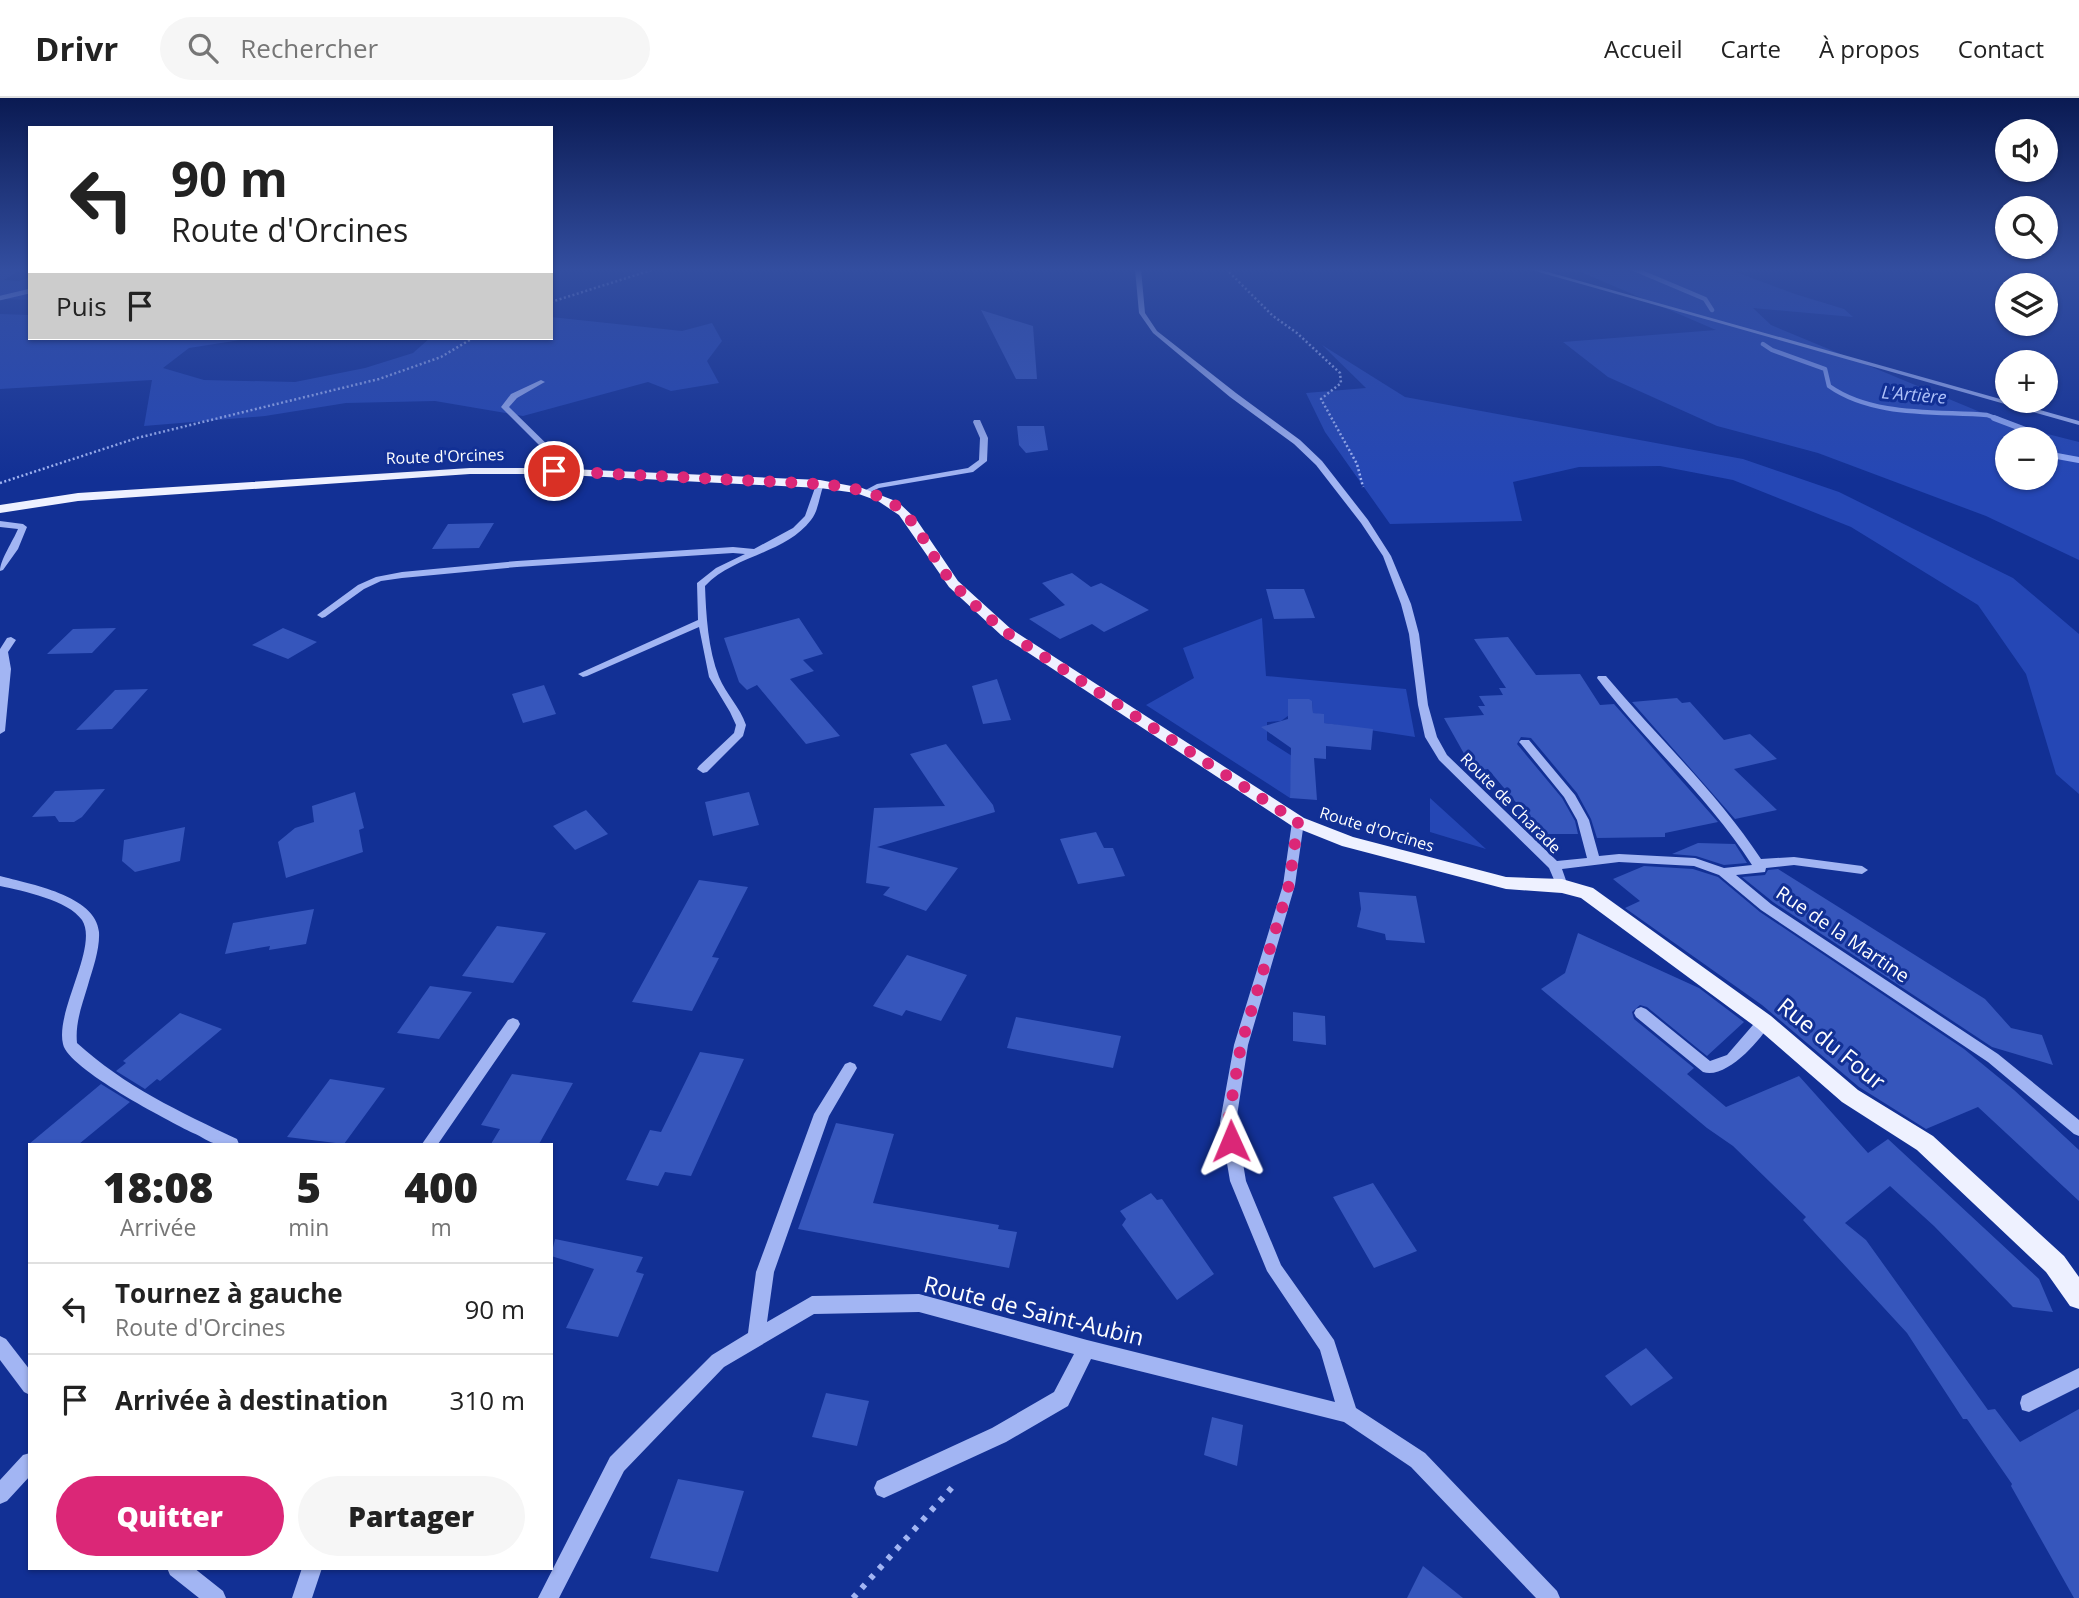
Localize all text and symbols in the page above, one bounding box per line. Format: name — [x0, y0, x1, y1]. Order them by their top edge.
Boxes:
search box — [160, 17, 650, 80]
text: Drivr — [35, 26, 118, 71]
icon: search — [184, 29, 222, 67]
text: Rechercher — [240, 30, 378, 66]
text: Accueil — [1604, 32, 1683, 65]
text: Carte — [1721, 32, 1781, 65]
text: À propos — [1819, 32, 1920, 65]
text: Contact — [1958, 32, 2044, 65]
map controls — [1995, 119, 2058, 490]
button: sound — [1995, 119, 2058, 182]
text: 90 m — [171, 145, 288, 211]
icon: left — [56, 154, 147, 245]
button: search — [1995, 196, 2058, 259]
text: Route d'Orcines — [171, 208, 408, 251]
button: layers — [1995, 273, 2058, 336]
icon: arrive — [121, 287, 159, 325]
text: Puis — [56, 288, 107, 324]
button: + — [1995, 350, 2058, 413]
water label: L'Artière — [1880, 379, 1948, 409]
button: − — [1995, 427, 2058, 490]
pin — [524, 441, 584, 501]
street label: Route d'Orcines — [385, 443, 505, 469]
icon: arrive — [535, 452, 573, 490]
street label: Route de Charade — [1456, 748, 1566, 858]
street label: Route d'Orcines — [1317, 801, 1437, 857]
street label: Rue de la Martine — [1771, 880, 1915, 988]
street label: Rue du Four — [1771, 989, 1893, 1097]
position arrow — [1194, 1104, 1268, 1178]
text: 18:08 — [103, 1158, 213, 1215]
text: 5 — [297, 1158, 321, 1215]
text: 400 — [404, 1158, 478, 1215]
text: Arrivée — [120, 1211, 196, 1243]
text: min — [288, 1211, 329, 1243]
text: m — [431, 1211, 452, 1243]
street label: Route de Saint-Aubin — [921, 1267, 1147, 1353]
text: Tournez à gauche — [115, 1275, 343, 1311]
icon: left — [56, 1290, 94, 1328]
text: 90 m — [464, 1291, 525, 1327]
text: Route d'Orcines — [115, 1311, 285, 1343]
icon: arrive — [56, 1381, 94, 1419]
text: Arrivée à destination — [115, 1382, 388, 1418]
text: 310 m — [450, 1382, 525, 1418]
button: Quitter — [56, 1476, 284, 1556]
button: Partager — [298, 1476, 525, 1556]

